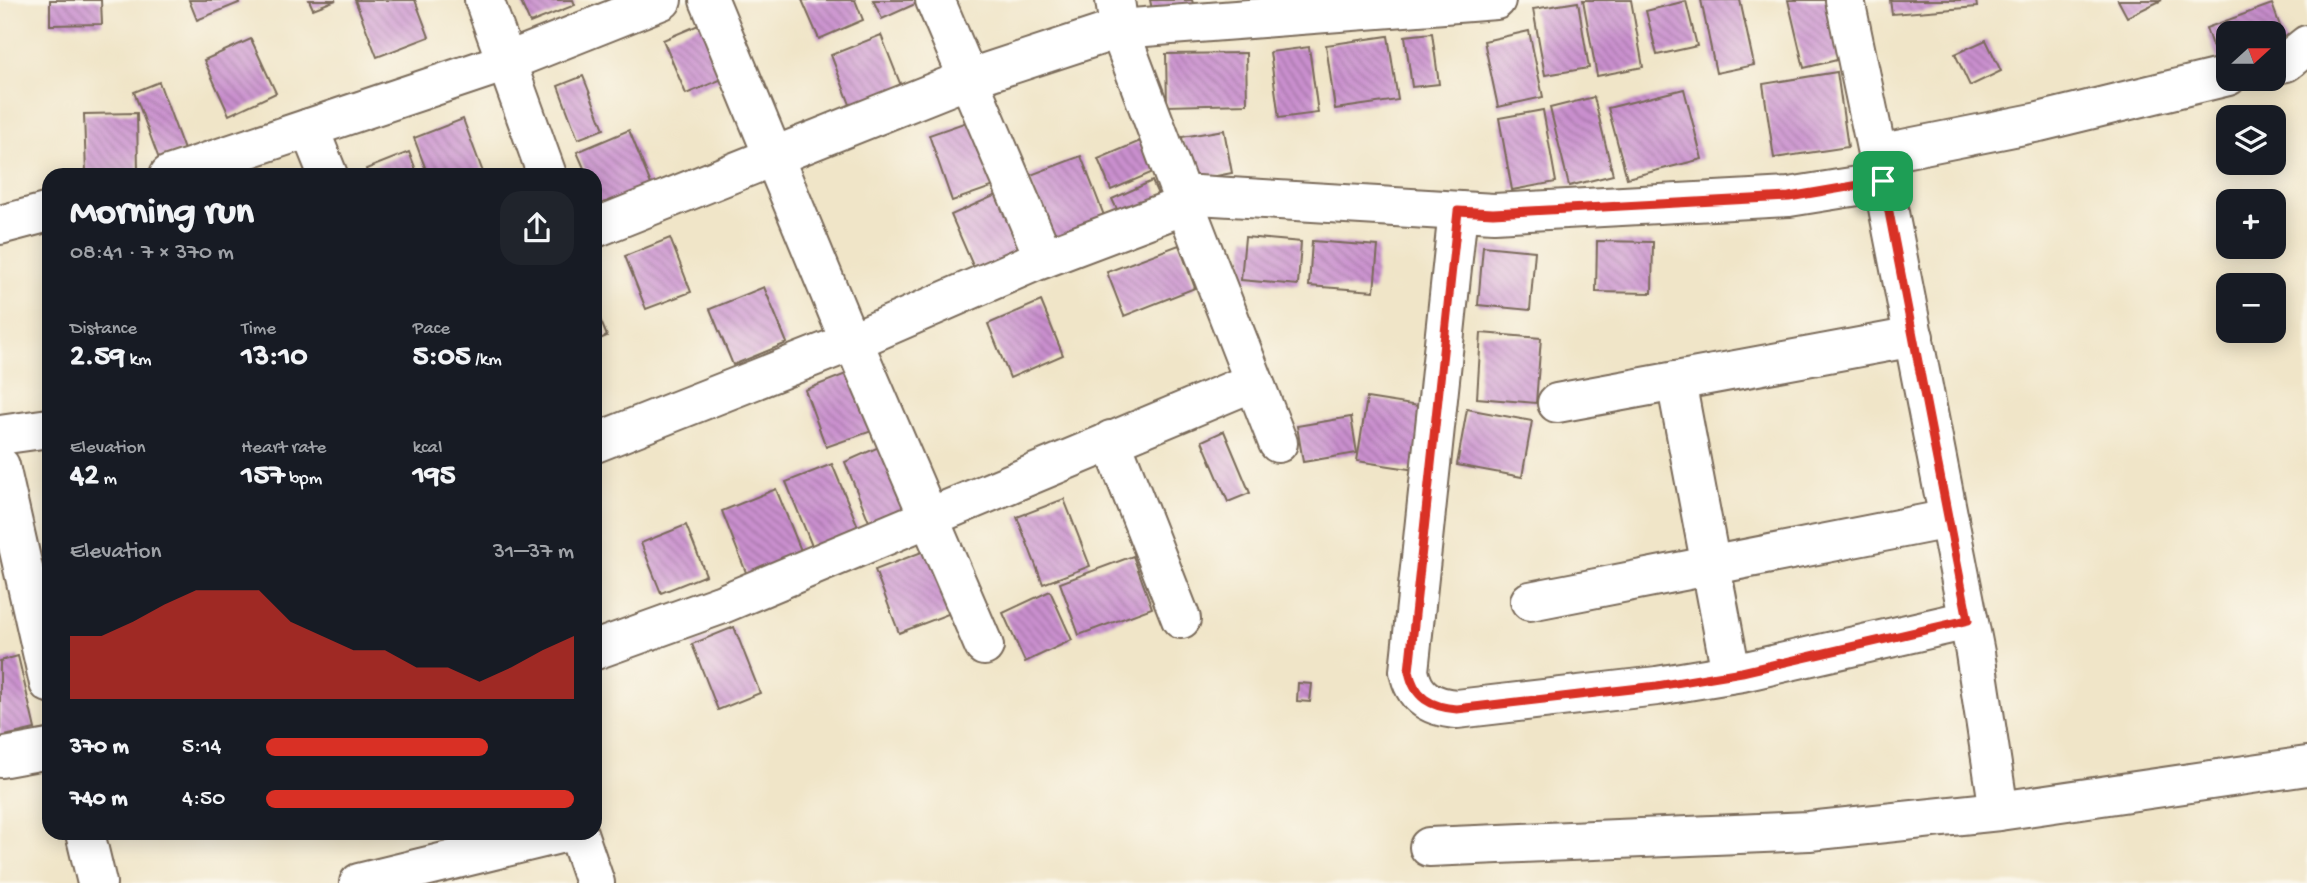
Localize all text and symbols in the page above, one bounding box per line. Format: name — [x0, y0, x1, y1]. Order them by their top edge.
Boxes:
north arrow — [2216, 21, 2286, 91]
map controls — [2216, 21, 2286, 343]
button: layers — [2216, 105, 2286, 175]
pin — [1853, 151, 1913, 211]
icon: arrive — [1864, 162, 1902, 200]
button: + — [2216, 189, 2286, 259]
button: share — [500, 191, 574, 265]
text: Morning run — [70, 192, 254, 236]
text: 08:41 · 7 × 370 m — [70, 240, 234, 267]
button: − — [2216, 273, 2286, 343]
text: Distance — [70, 318, 137, 341]
text: Time — [241, 318, 276, 341]
text: Pace — [413, 318, 450, 341]
text: 2.59 — [70, 341, 125, 376]
text: 13:10 — [241, 341, 308, 376]
text: 5:05 — [413, 341, 471, 376]
text: km — [125, 349, 151, 372]
text: /km — [471, 349, 502, 372]
text: Elevation — [70, 437, 146, 460]
text: Heart rate — [241, 437, 326, 460]
text: kcal — [413, 437, 442, 460]
text: 42 — [70, 460, 99, 495]
text: 157 — [241, 460, 285, 495]
text: 195 — [413, 460, 456, 495]
text: m — [99, 468, 117, 491]
text: bpm — [285, 468, 322, 491]
text: Elevation — [70, 539, 161, 566]
text: 31–37 m — [493, 539, 574, 566]
text: 370 m — [70, 734, 129, 761]
text: 5:14 — [182, 734, 222, 761]
text: 740 m — [70, 786, 128, 813]
text: 4:50 — [182, 786, 225, 813]

